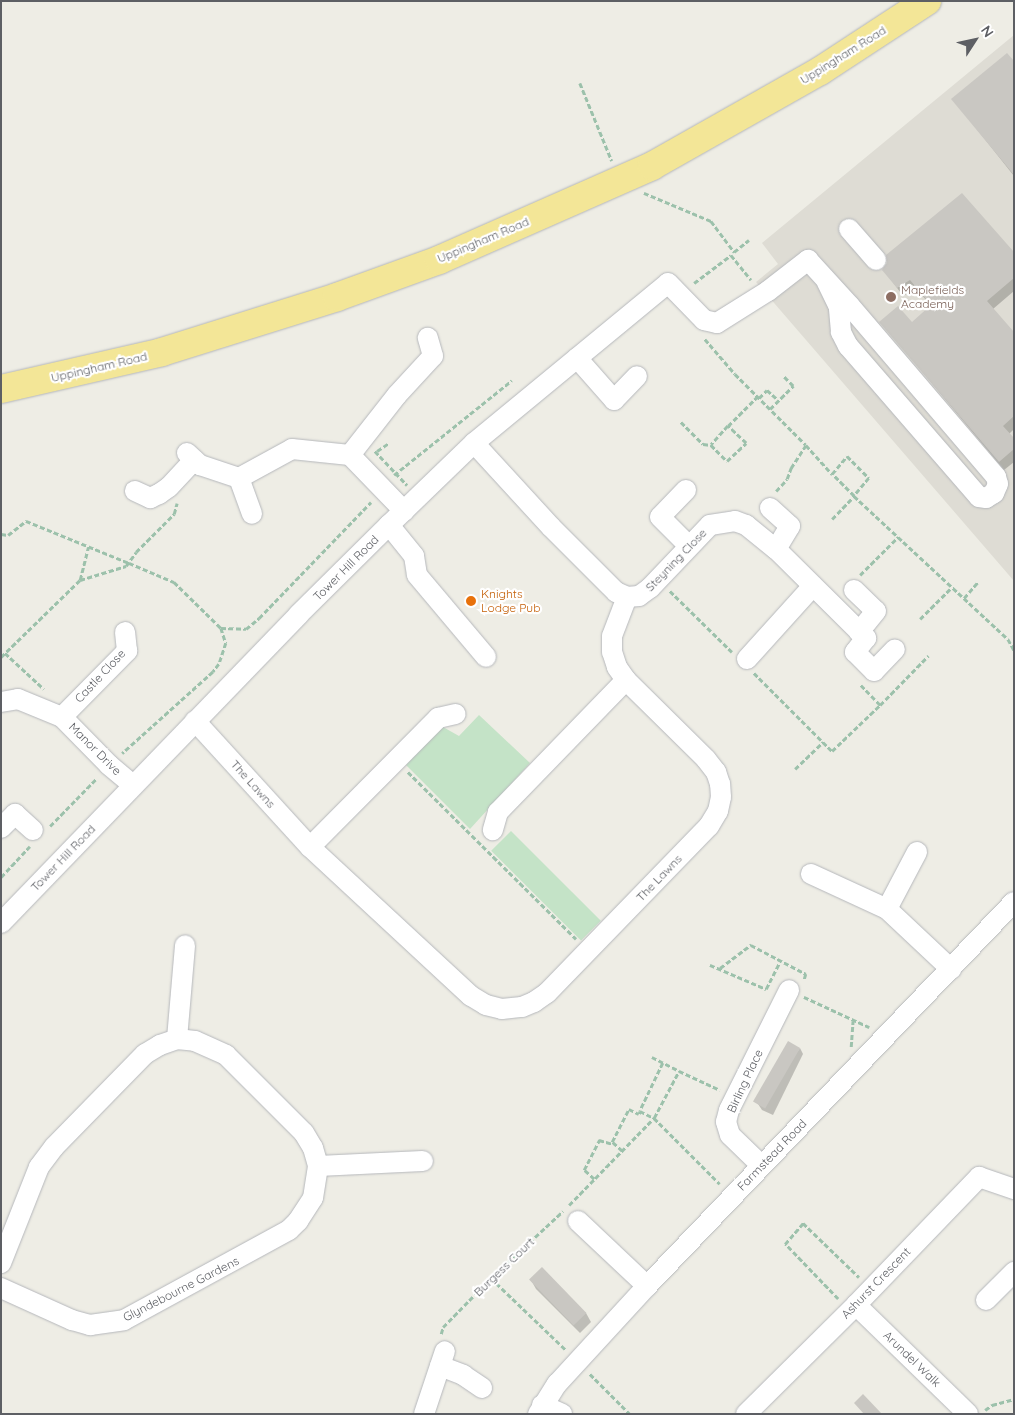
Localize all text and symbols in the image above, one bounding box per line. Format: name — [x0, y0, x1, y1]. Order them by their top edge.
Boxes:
north arrow — [950, 15, 1000, 65]
text: N — [977, 22, 998, 41]
street label: Uppingham Road — [798, 23, 888, 87]
street label: Uppingham Road — [435, 214, 531, 266]
place label: Maplefields Academy — [901, 283, 964, 311]
marker: Maplefields Academy — [885, 291, 897, 303]
street label: Uppingham Road — [50, 349, 148, 385]
street label: Steyning Close — [642, 526, 710, 594]
street label: Tower Hill Road — [310, 532, 382, 604]
place label: Knights Lodge Pub — [481, 587, 540, 615]
marker: Knights Lodge Pub — [465, 595, 477, 607]
street label: Castle Close — [72, 646, 128, 706]
street label: Manor Drive — [66, 720, 124, 778]
street label: The Lawns — [228, 757, 278, 811]
street label: Tower Hill Road — [28, 822, 98, 894]
street label: The Lawns — [633, 852, 685, 904]
street label: Birling Place — [724, 1047, 766, 1115]
street label: Farmstead Road — [734, 1116, 810, 1194]
street label: Burgess Court — [471, 1235, 537, 1299]
street label: Ashurst Crescent — [838, 1244, 914, 1322]
street label: Glyndebourne Gardens — [121, 1253, 241, 1325]
street label: Arundel Walk — [880, 1328, 944, 1390]

